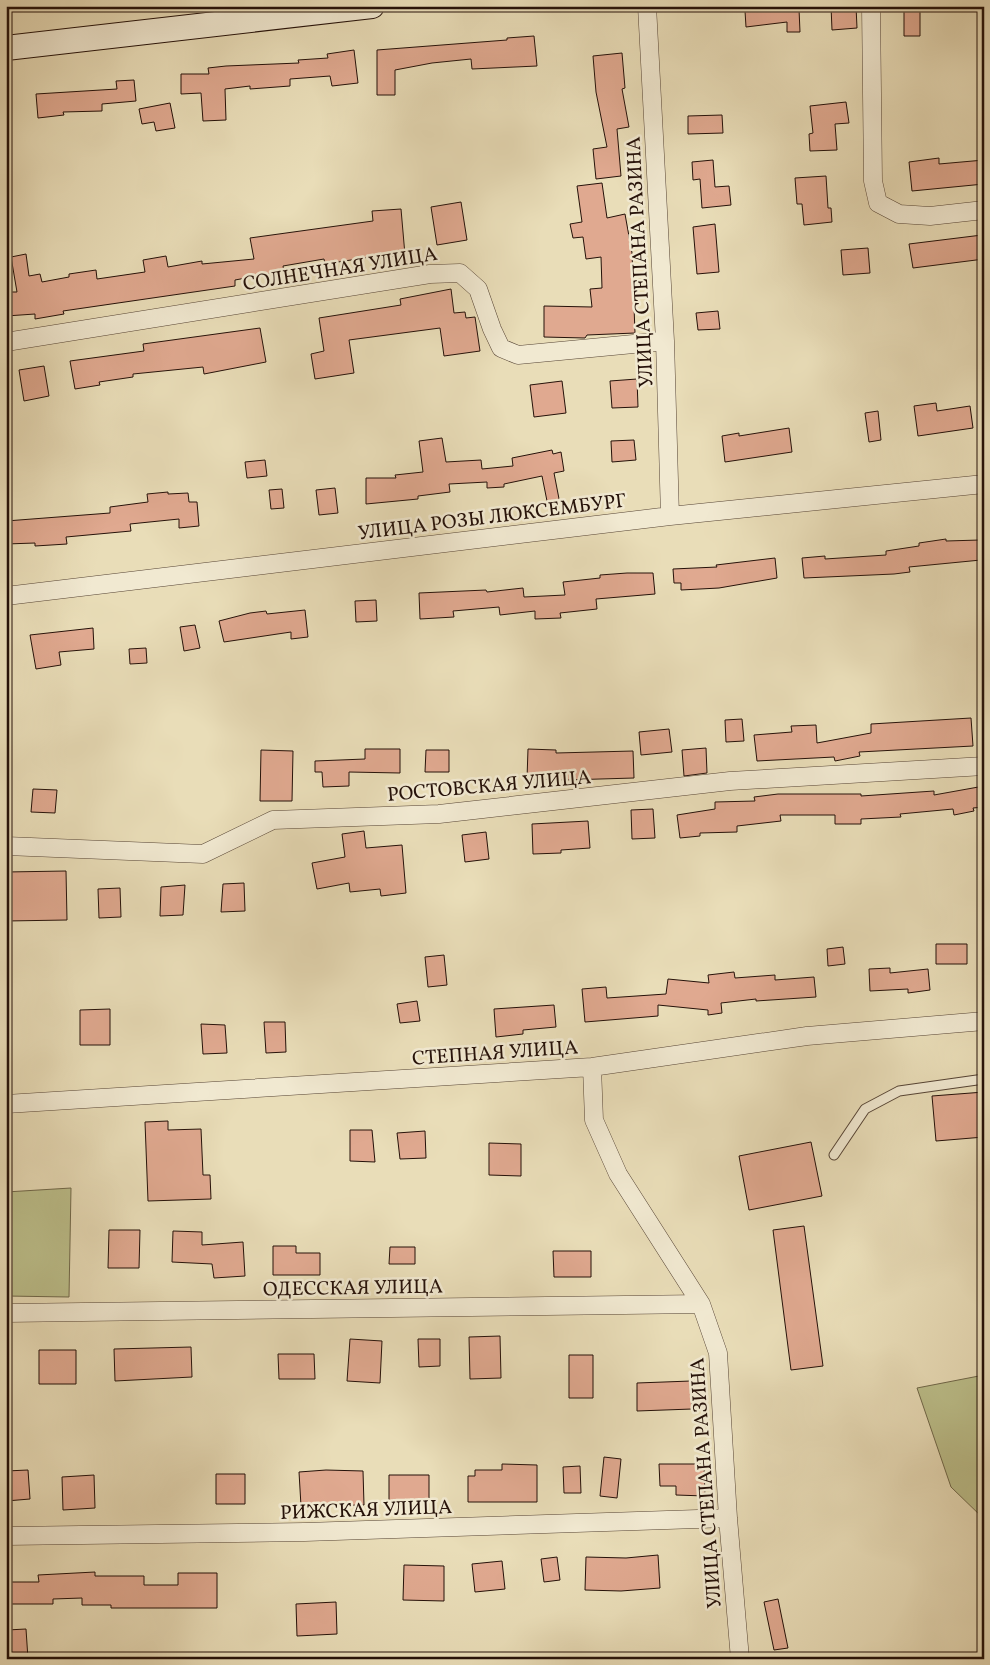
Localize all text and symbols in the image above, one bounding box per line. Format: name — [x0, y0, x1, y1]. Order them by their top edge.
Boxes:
street label: УЛИЦА СТЕПАНА РАЗИНА — [620, 136, 662, 388]
street label: СОЛНЕЧНАЯ УЛИЦА — [241, 241, 440, 299]
street label: УЛИЦА РОЗЫ ЛЮКСЕМБУРГ — [356, 488, 628, 548]
street label: РОСТОВСКАЯ УЛИЦА — [386, 764, 592, 810]
street label: СТЕПНАЯ УЛИЦА — [411, 1034, 579, 1074]
street label: ОДЕССКАЯ УЛИЦА — [263, 1273, 443, 1305]
street label: УЛИЦА СТЕПАНА РАЗИНА — [684, 1356, 730, 1609]
street label: РИЖСКАЯ УЛИЦА — [279, 1494, 453, 1528]

